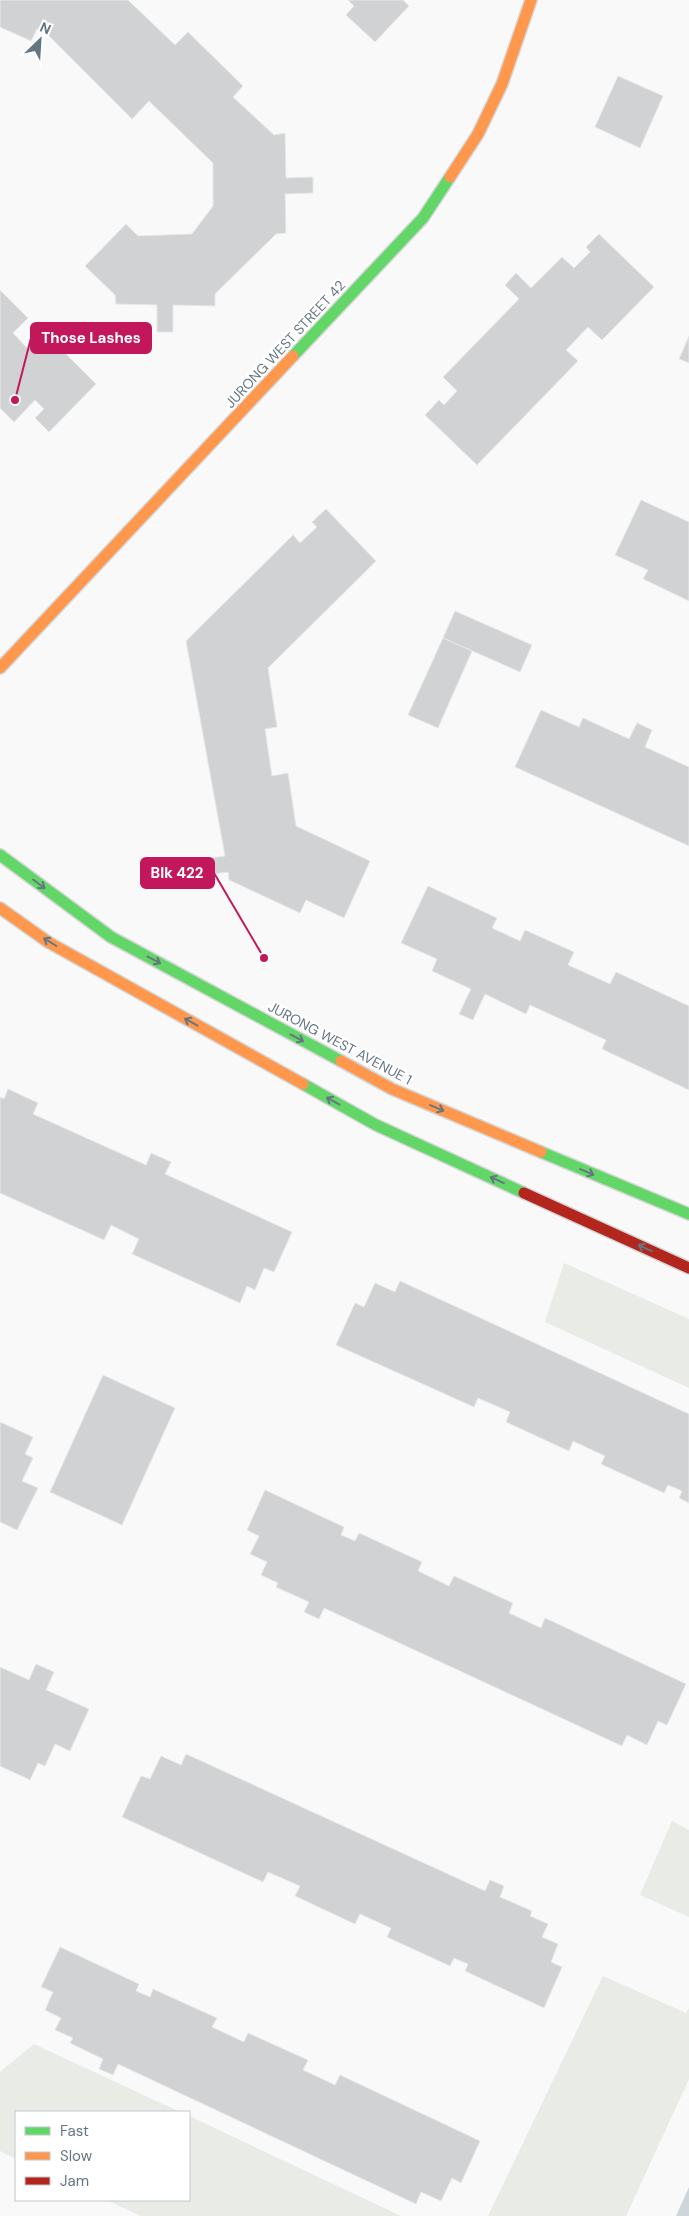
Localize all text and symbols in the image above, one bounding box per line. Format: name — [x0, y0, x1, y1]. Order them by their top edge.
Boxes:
north arrow — [15, 15, 65, 65]
text: N — [37, 18, 54, 39]
street label: JURONG WEST STREET 42 — [221, 276, 349, 412]
callout: Those Lashes — [31, 323, 151, 353]
text: Those Lashes — [41, 328, 141, 348]
callout: Blk 422 — [141, 858, 214, 888]
text: Blk 422 — [151, 863, 204, 883]
one-way arrow — [32, 879, 46, 889]
one-way arrow — [43, 937, 57, 947]
one-way arrow — [146, 956, 161, 966]
street label: JURONG WEST AVENUE 1 — [265, 997, 415, 1089]
one-way arrow — [184, 1017, 199, 1027]
one-way arrow — [289, 1033, 304, 1043]
one-way arrow — [326, 1096, 341, 1106]
one-way arrow — [429, 1104, 444, 1114]
one-way arrow — [579, 1167, 594, 1177]
one-way arrow — [490, 1175, 505, 1184]
one-way arrow — [638, 1242, 653, 1252]
legend — [15, 2111, 190, 2201]
text: Fast — [60, 2121, 89, 2141]
text: Slow — [60, 2146, 93, 2166]
text: Jam — [60, 2171, 89, 2191]

